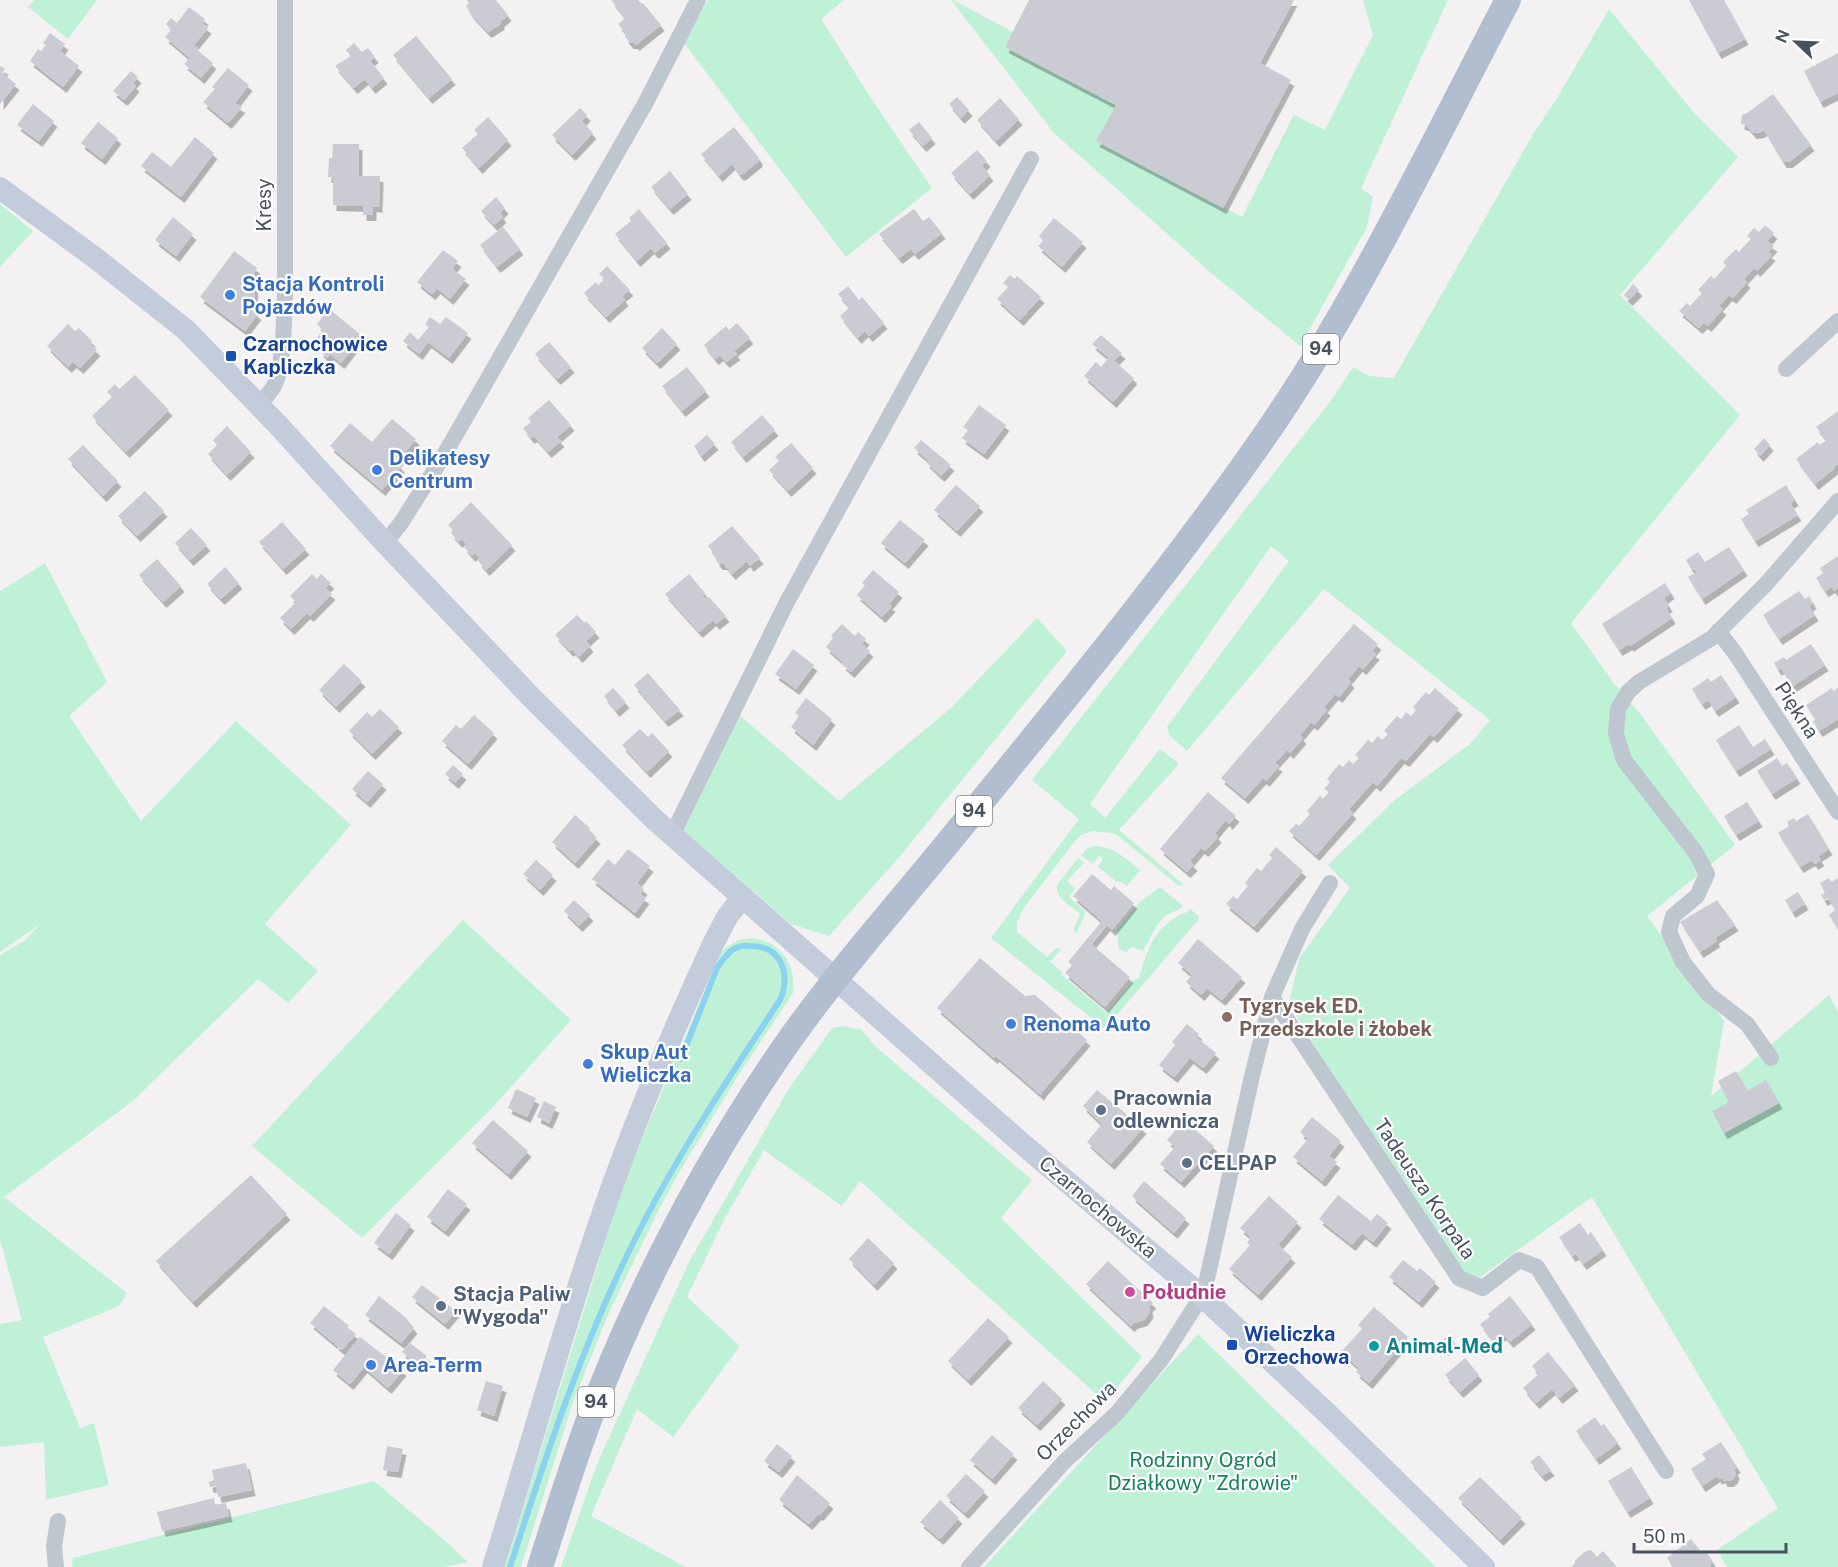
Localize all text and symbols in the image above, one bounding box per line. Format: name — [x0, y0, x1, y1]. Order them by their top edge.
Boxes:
north arrow — [1766, 12, 1826, 72]
text: N — [1771, 27, 1794, 46]
street label: Kresy — [252, 178, 276, 232]
place label: Stacja Kontroli Pojazdów — [242, 272, 384, 319]
marker: Stacja Kontroli Pojazdów — [223, 288, 237, 302]
place label: Czarnochowice Kapliczka — [243, 332, 388, 379]
road number: 94 — [1303, 334, 1339, 364]
marker: Czarnochowice Kapliczka — [224, 349, 238, 363]
place label: Delikatesy Centrum — [389, 446, 490, 493]
marker: Delikatesy Centrum — [370, 463, 384, 477]
street label: Piękna — [1770, 677, 1824, 743]
road number: 94 — [956, 796, 992, 826]
place label: Tygrysek ED. Przedszkole i żłobek — [1239, 994, 1432, 1041]
marker: Tygrysek ED. Przedszkole i żłobek — [1220, 1010, 1234, 1024]
place label: Renoma Auto — [1023, 1012, 1151, 1036]
marker: Renoma Auto — [1004, 1017, 1018, 1031]
place label: Skup Aut Wieliczka — [600, 1040, 691, 1087]
marker: Skup Aut Wieliczka — [581, 1057, 595, 1071]
place label: Pracownia odlewnicza — [1113, 1086, 1219, 1133]
marker: Pracownia odlewnicza — [1094, 1103, 1108, 1117]
street label: Tadeusza Korpala — [1369, 1114, 1481, 1264]
street label: Czarnochowska — [1034, 1151, 1162, 1263]
place label: CELPAP — [1199, 1151, 1277, 1175]
marker: CELPAP — [1180, 1156, 1194, 1170]
place label: Południe — [1142, 1280, 1226, 1304]
place label: Stacja Paliw "Wygoda" — [453, 1282, 571, 1329]
marker: Południe — [1123, 1285, 1137, 1299]
marker: Stacja Paliw "Wygoda" — [434, 1299, 448, 1313]
place label: Wieliczka Orzechowa — [1244, 1322, 1349, 1369]
place label: Animal-Med — [1386, 1334, 1503, 1358]
marker: Wieliczka Orzechowa — [1225, 1338, 1239, 1352]
marker: Animal-Med — [1367, 1339, 1381, 1353]
place label: Area-Term — [383, 1353, 482, 1377]
marker: Area-Term — [364, 1358, 378, 1372]
street label: Orzechowa — [1031, 1376, 1121, 1466]
road number: 94 — [578, 1387, 614, 1417]
park label: Rodzinny Ogród Działkowy "Zdrowie" — [1108, 1448, 1298, 1495]
scale bar — [1634, 1516, 1786, 1554]
text: 50 m — [1643, 1526, 1686, 1547]

